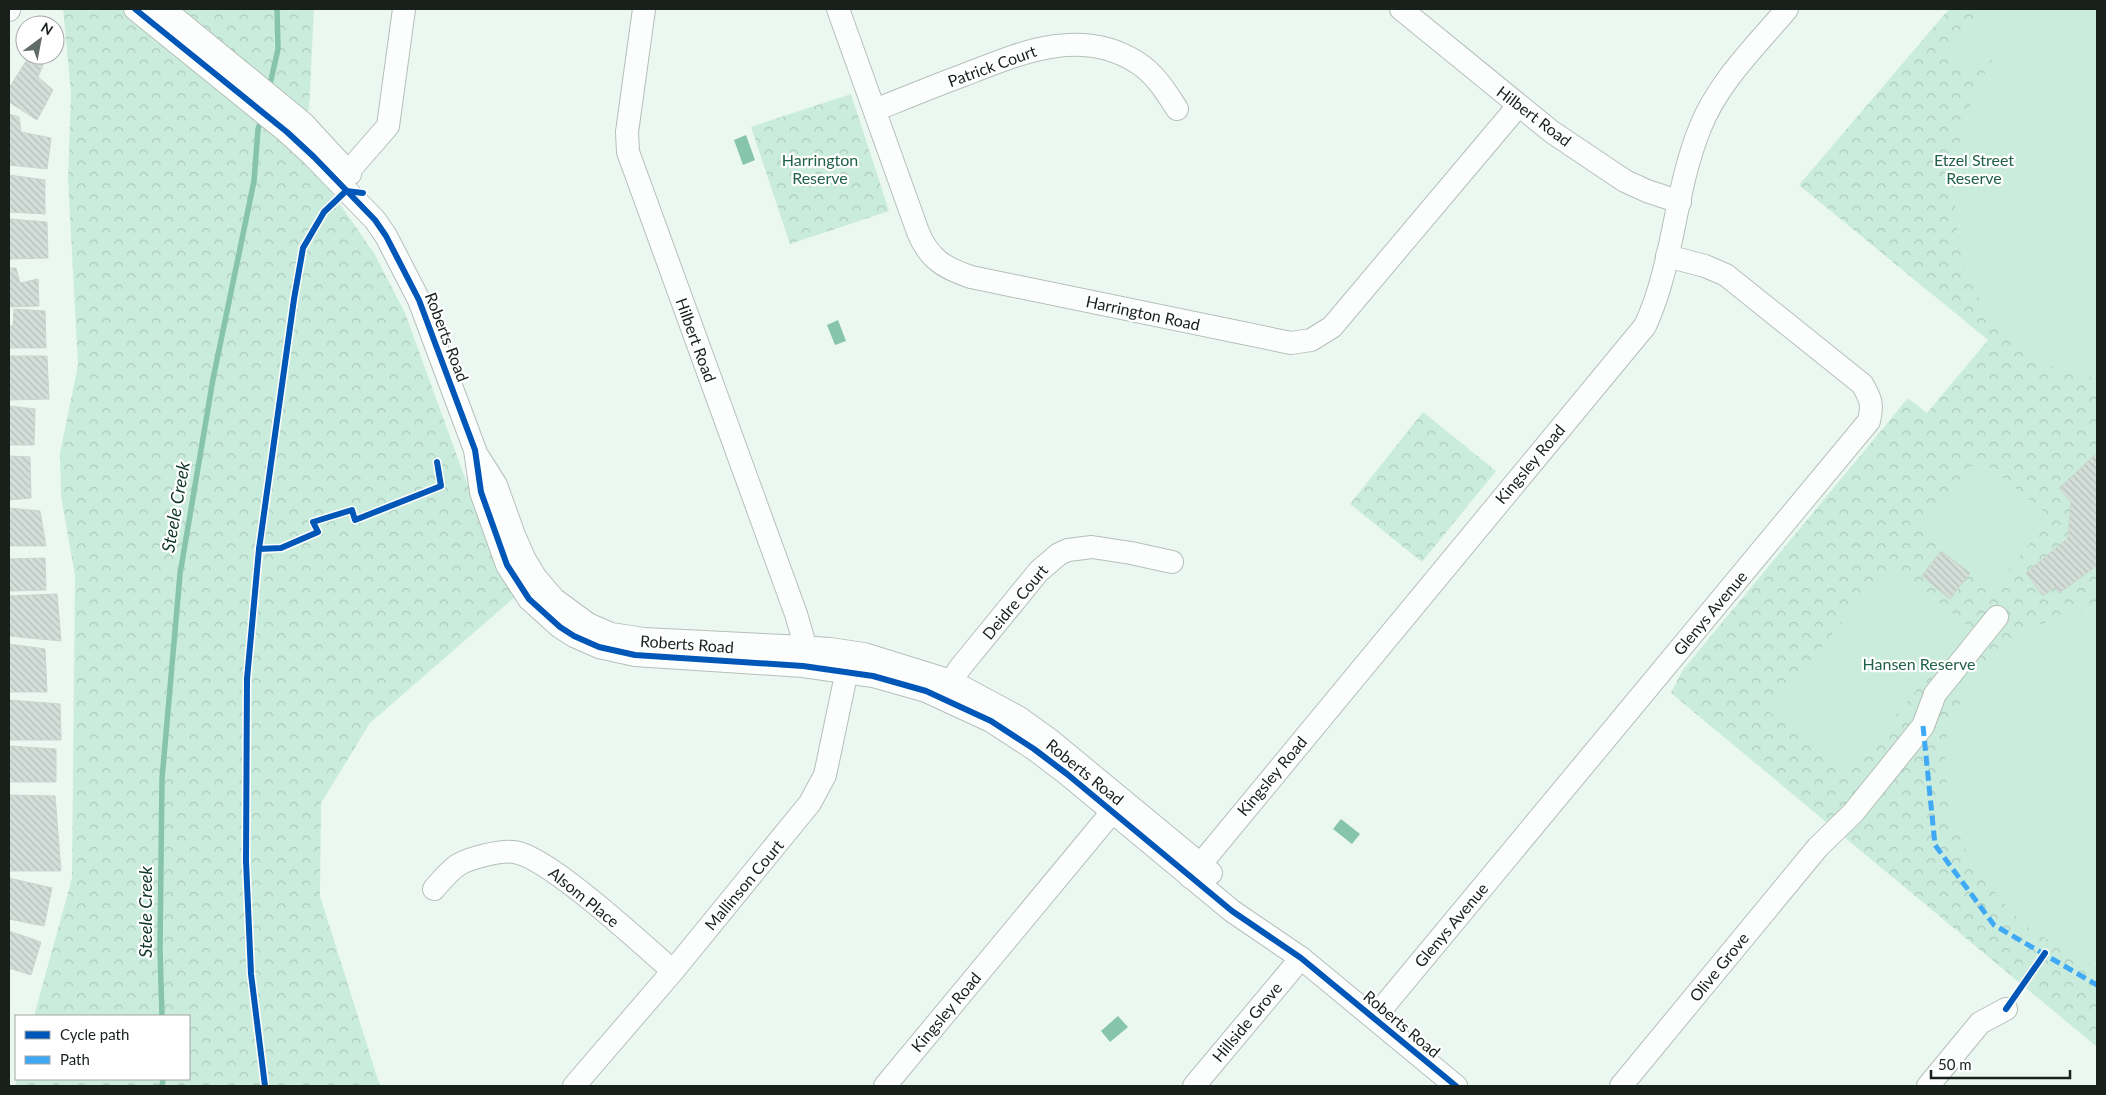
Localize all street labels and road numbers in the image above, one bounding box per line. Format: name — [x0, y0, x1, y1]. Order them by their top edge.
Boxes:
street label: Patrick Court — [945, 41, 1039, 90]
street label: Hilbert Road — [1493, 81, 1575, 150]
street label: Roberts Road — [422, 290, 473, 384]
street label: Harrington Road — [1084, 291, 1202, 334]
street label: Hilbert Road — [672, 295, 720, 385]
street label: Kingsley Road — [1491, 420, 1568, 507]
street label: Deidre Court — [978, 560, 1051, 643]
street label: Glenys Avenue — [1669, 567, 1750, 659]
street label: Roberts Road — [639, 631, 735, 656]
street label: Kingsley Road — [1233, 732, 1310, 819]
street label: Roberts Road — [1043, 735, 1128, 809]
street label: Mallinson Court — [700, 835, 787, 934]
street label: Alsom Place — [545, 862, 623, 931]
street label: Glenys Avenue — [1410, 879, 1491, 971]
street label: Olive Grove — [1685, 928, 1752, 1005]
street label: Kingsley Road — [907, 968, 984, 1055]
street label: Hillside Grove — [1208, 978, 1285, 1065]
street label: Roberts Road — [1360, 986, 1444, 1061]

